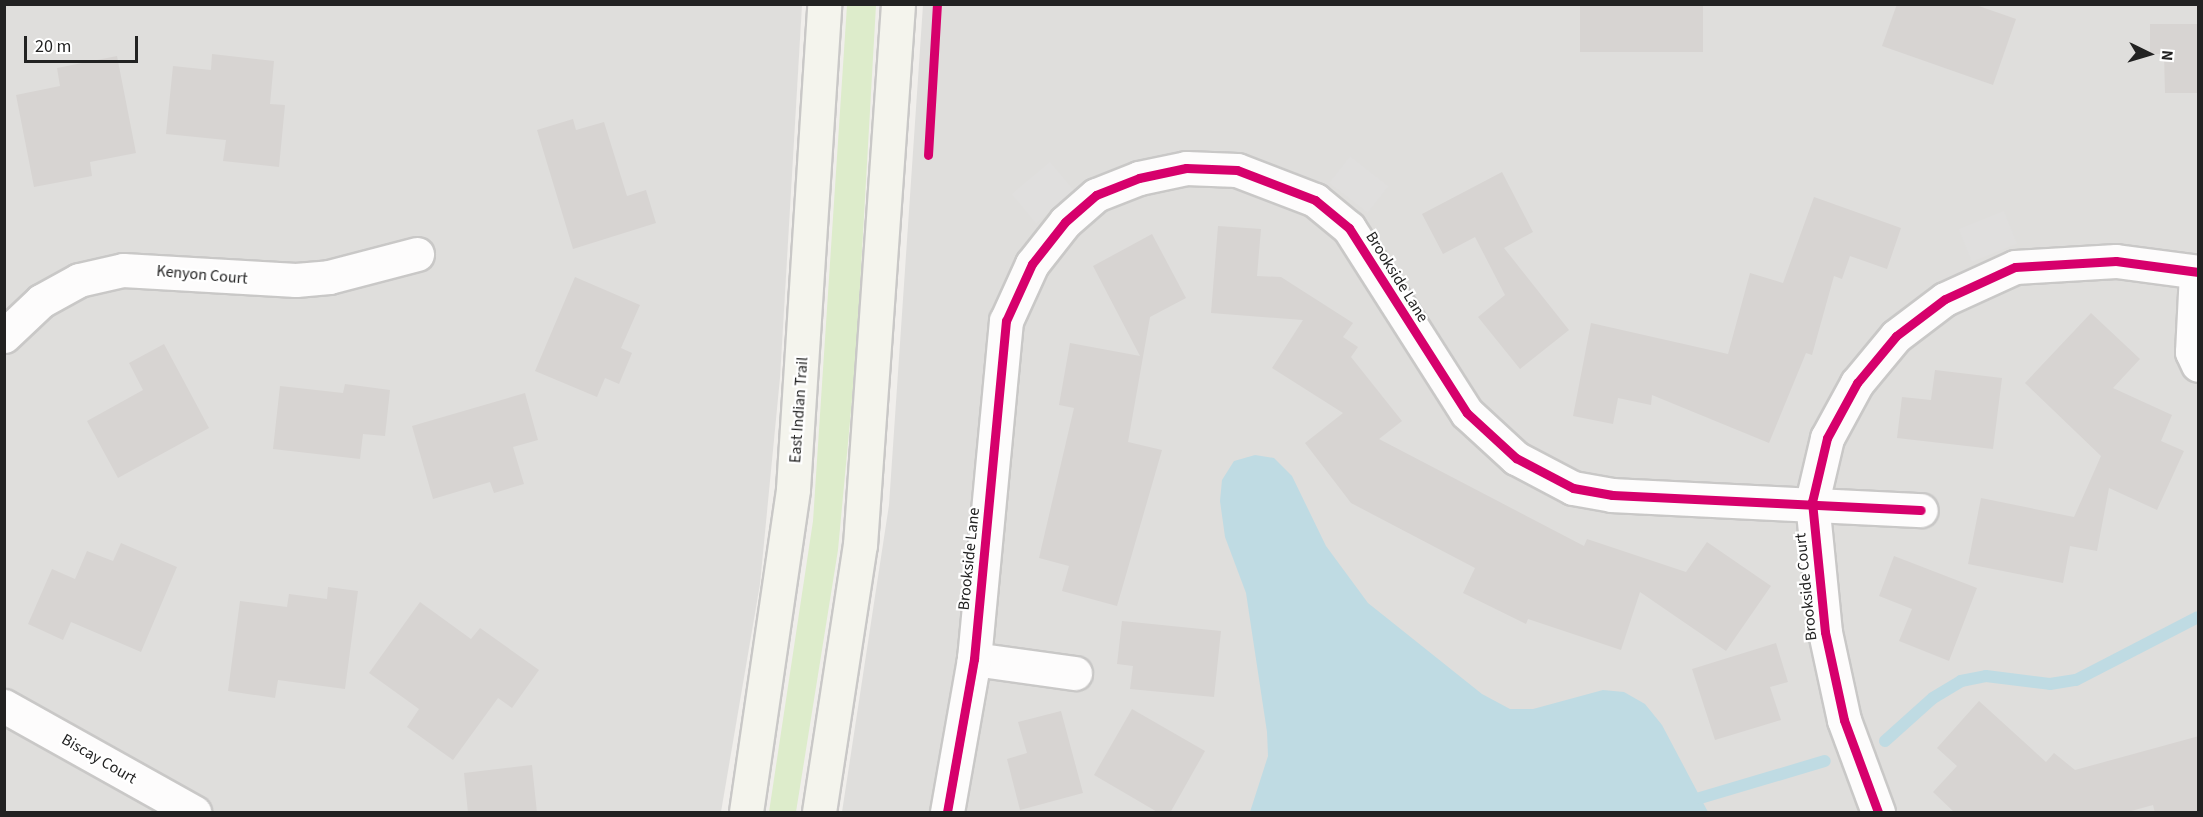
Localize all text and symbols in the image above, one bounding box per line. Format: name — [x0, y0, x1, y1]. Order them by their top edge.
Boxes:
scale bar — [27, 24, 141, 62]
north arrow — [2119, 24, 2179, 84]
text: 20 m — [35, 34, 71, 59]
text: N — [2156, 49, 2178, 62]
street label: Brookside Lane — [1362, 228, 1432, 326]
street label: Kenyon Court — [156, 261, 248, 289]
street label: East Indian Trail — [786, 356, 812, 464]
street label: Brookside Lane — [954, 507, 984, 611]
street label: Brookside Court — [1791, 532, 1821, 642]
street label: Biscay Court — [58, 730, 140, 788]

